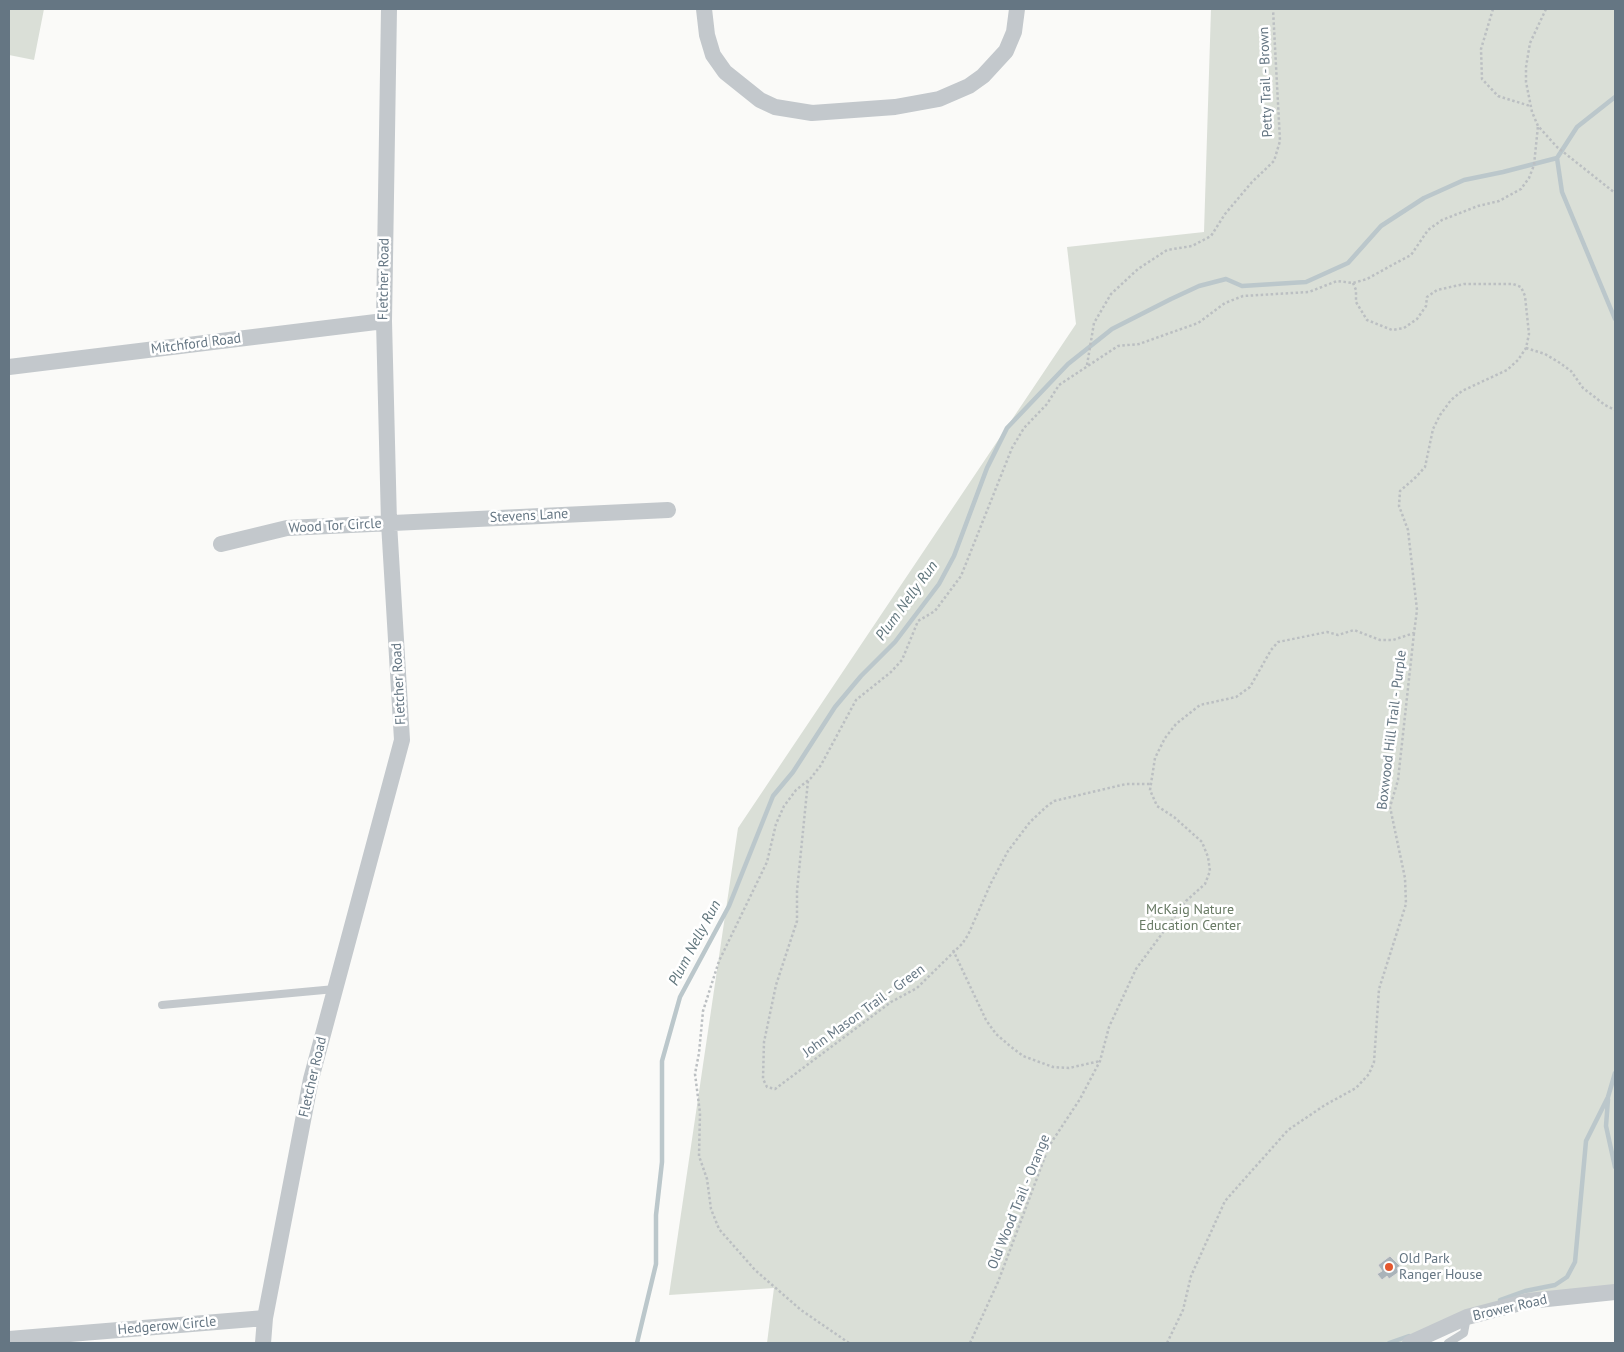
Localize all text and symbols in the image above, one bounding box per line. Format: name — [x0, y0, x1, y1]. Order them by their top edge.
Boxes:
street label: Petty Trail - Brown — [1256, 26, 1276, 138]
street label: Fletcher Road — [375, 238, 393, 320]
street label: Mitchford Road — [150, 330, 242, 358]
street label: Stevens Lane — [489, 506, 569, 526]
street label: Wood Tor Circle — [288, 515, 382, 537]
water label: Plum Nelly Run — [872, 558, 942, 644]
street label: Fletcher Road — [388, 642, 410, 726]
street label: Boxwood Hill Trail - Purple — [1374, 649, 1410, 811]
water label: Plum Nelly Run — [665, 897, 725, 989]
park label: McKaig Nature Education Center — [1139, 902, 1241, 934]
street label: John Mason Trail - Green — [800, 961, 928, 1061]
street label: Fletcher Road — [296, 1035, 330, 1119]
street label: Old Wood Trail - Orange — [984, 1132, 1054, 1272]
place label: Old Park Ranger House — [1399, 1251, 1482, 1284]
marker: Old Park Ranger House — [1383, 1261, 1395, 1273]
street label: Brower Road — [1471, 1291, 1549, 1325]
street label: Hedgerow Circle — [117, 1313, 217, 1339]

